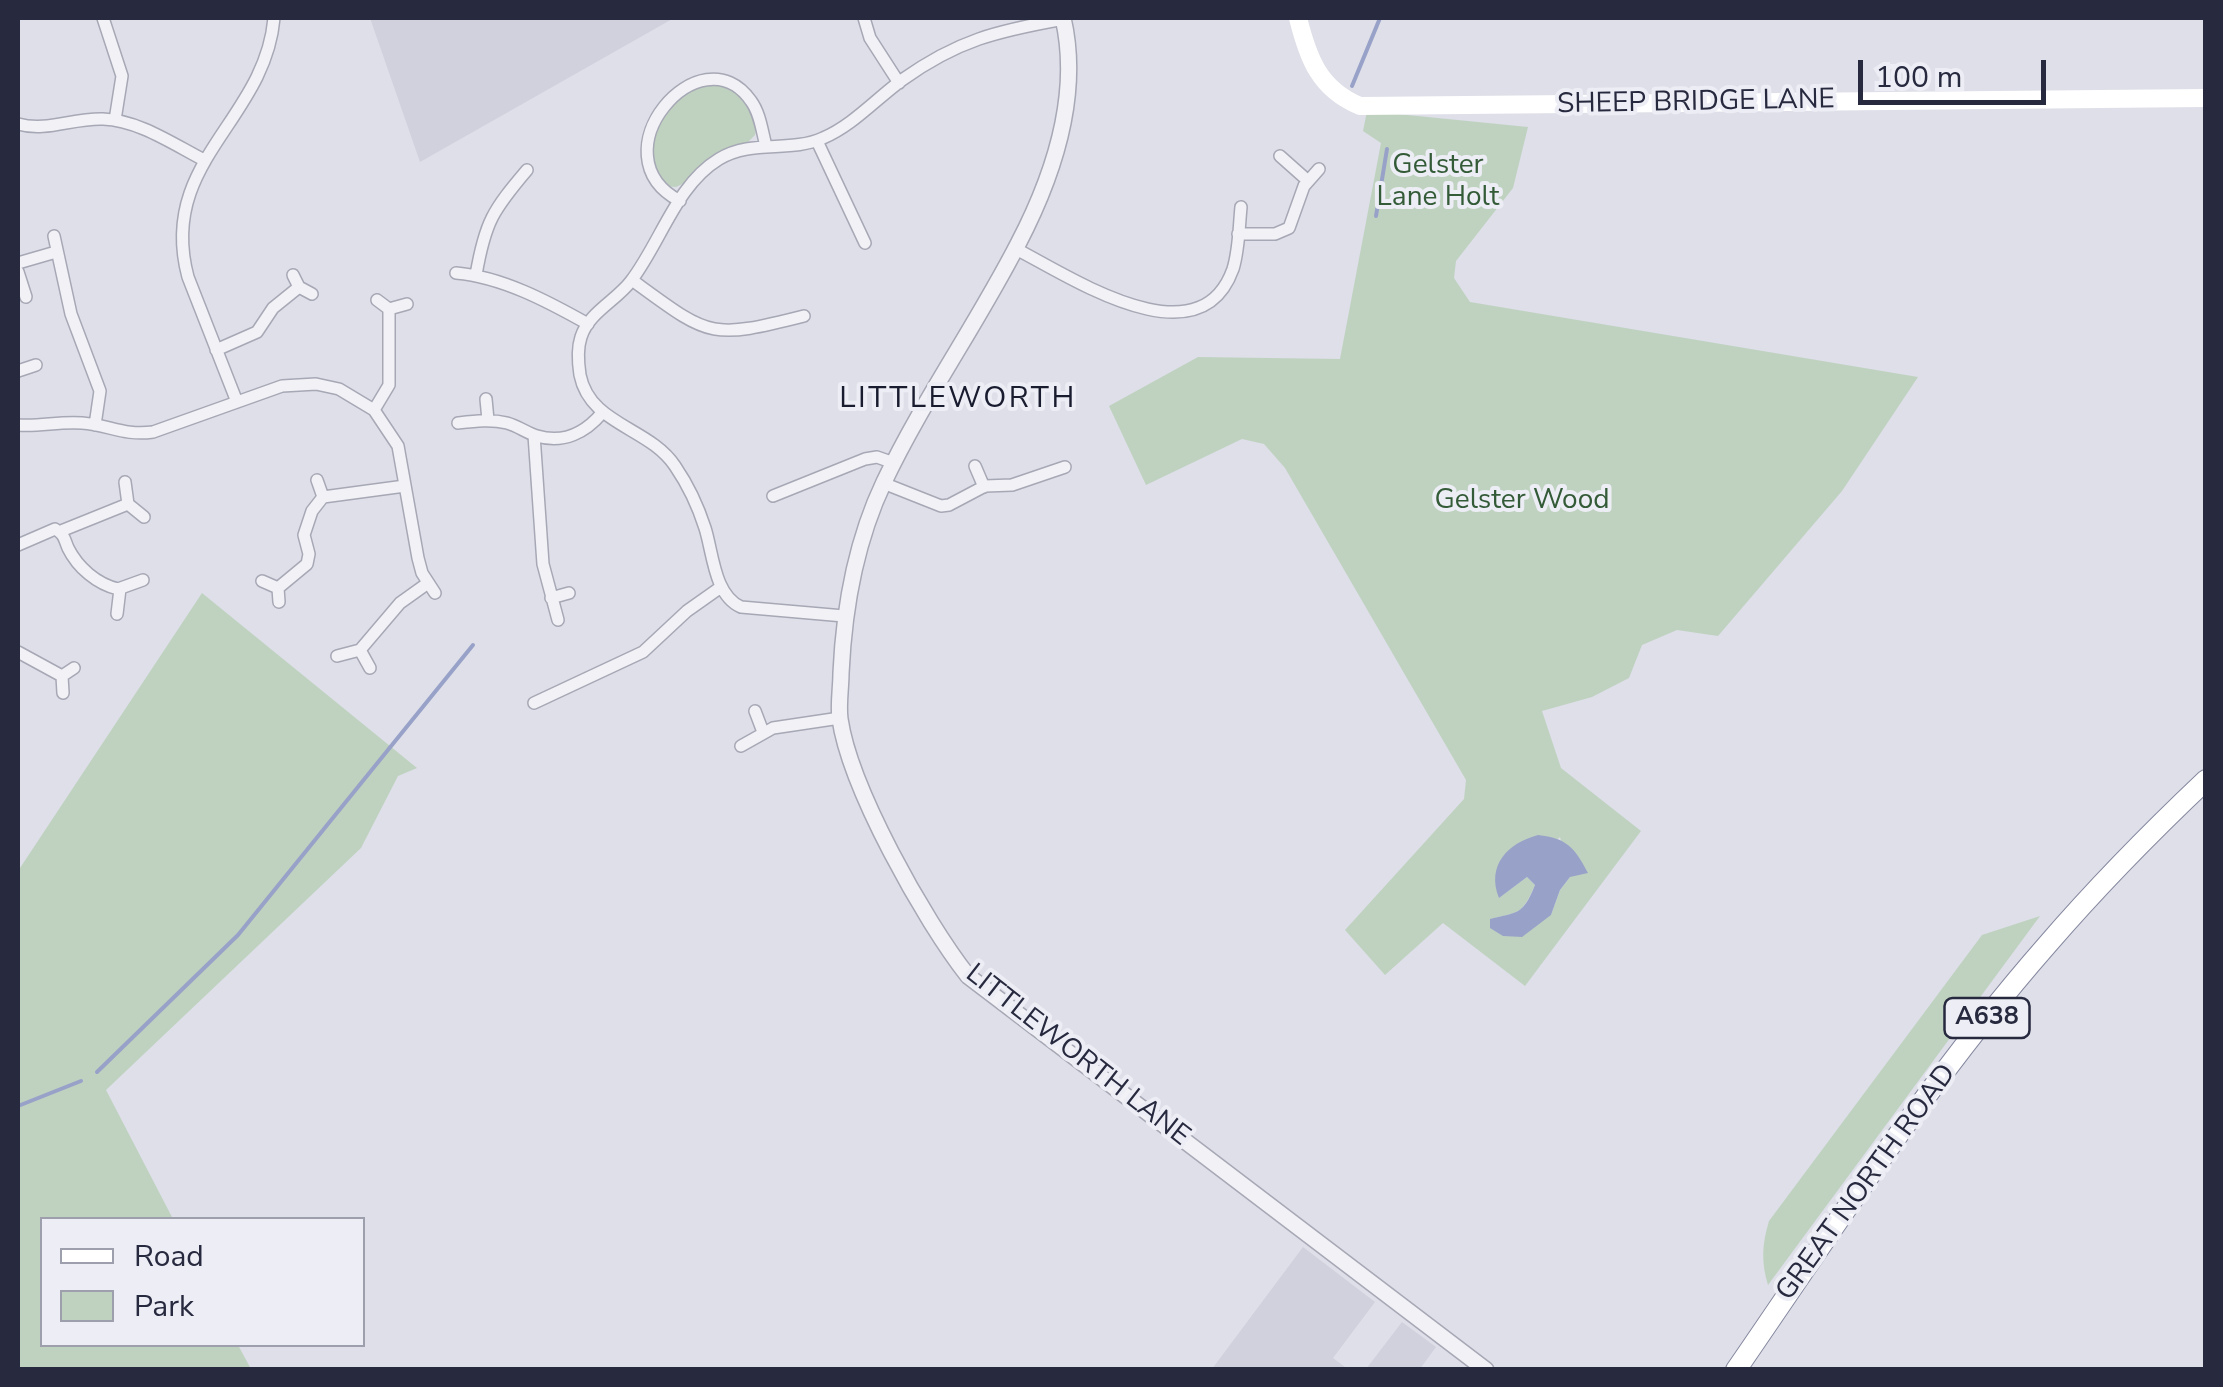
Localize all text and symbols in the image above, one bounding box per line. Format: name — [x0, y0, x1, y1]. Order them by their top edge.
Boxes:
scale bar — [1863, 40, 2050, 102]
text: 100 m — [1875, 57, 1962, 98]
street label: SHEEP BRIDGE LANE — [1557, 84, 1835, 122]
park label: Gelster Lane Holt — [1377, 149, 1499, 215]
district label: LITTLEWORTH — [839, 382, 1077, 418]
park label: Gelster Wood — [1434, 484, 1610, 518]
street label: LITTLEWORTH LANE — [958, 958, 1196, 1154]
road number: A638 — [1944, 998, 2030, 1038]
street label: GREAT NORTH ROAD — [1770, 1058, 1964, 1308]
legend — [40, 1217, 365, 1347]
text: Road — [134, 1236, 204, 1277]
text: Park — [134, 1286, 194, 1327]

